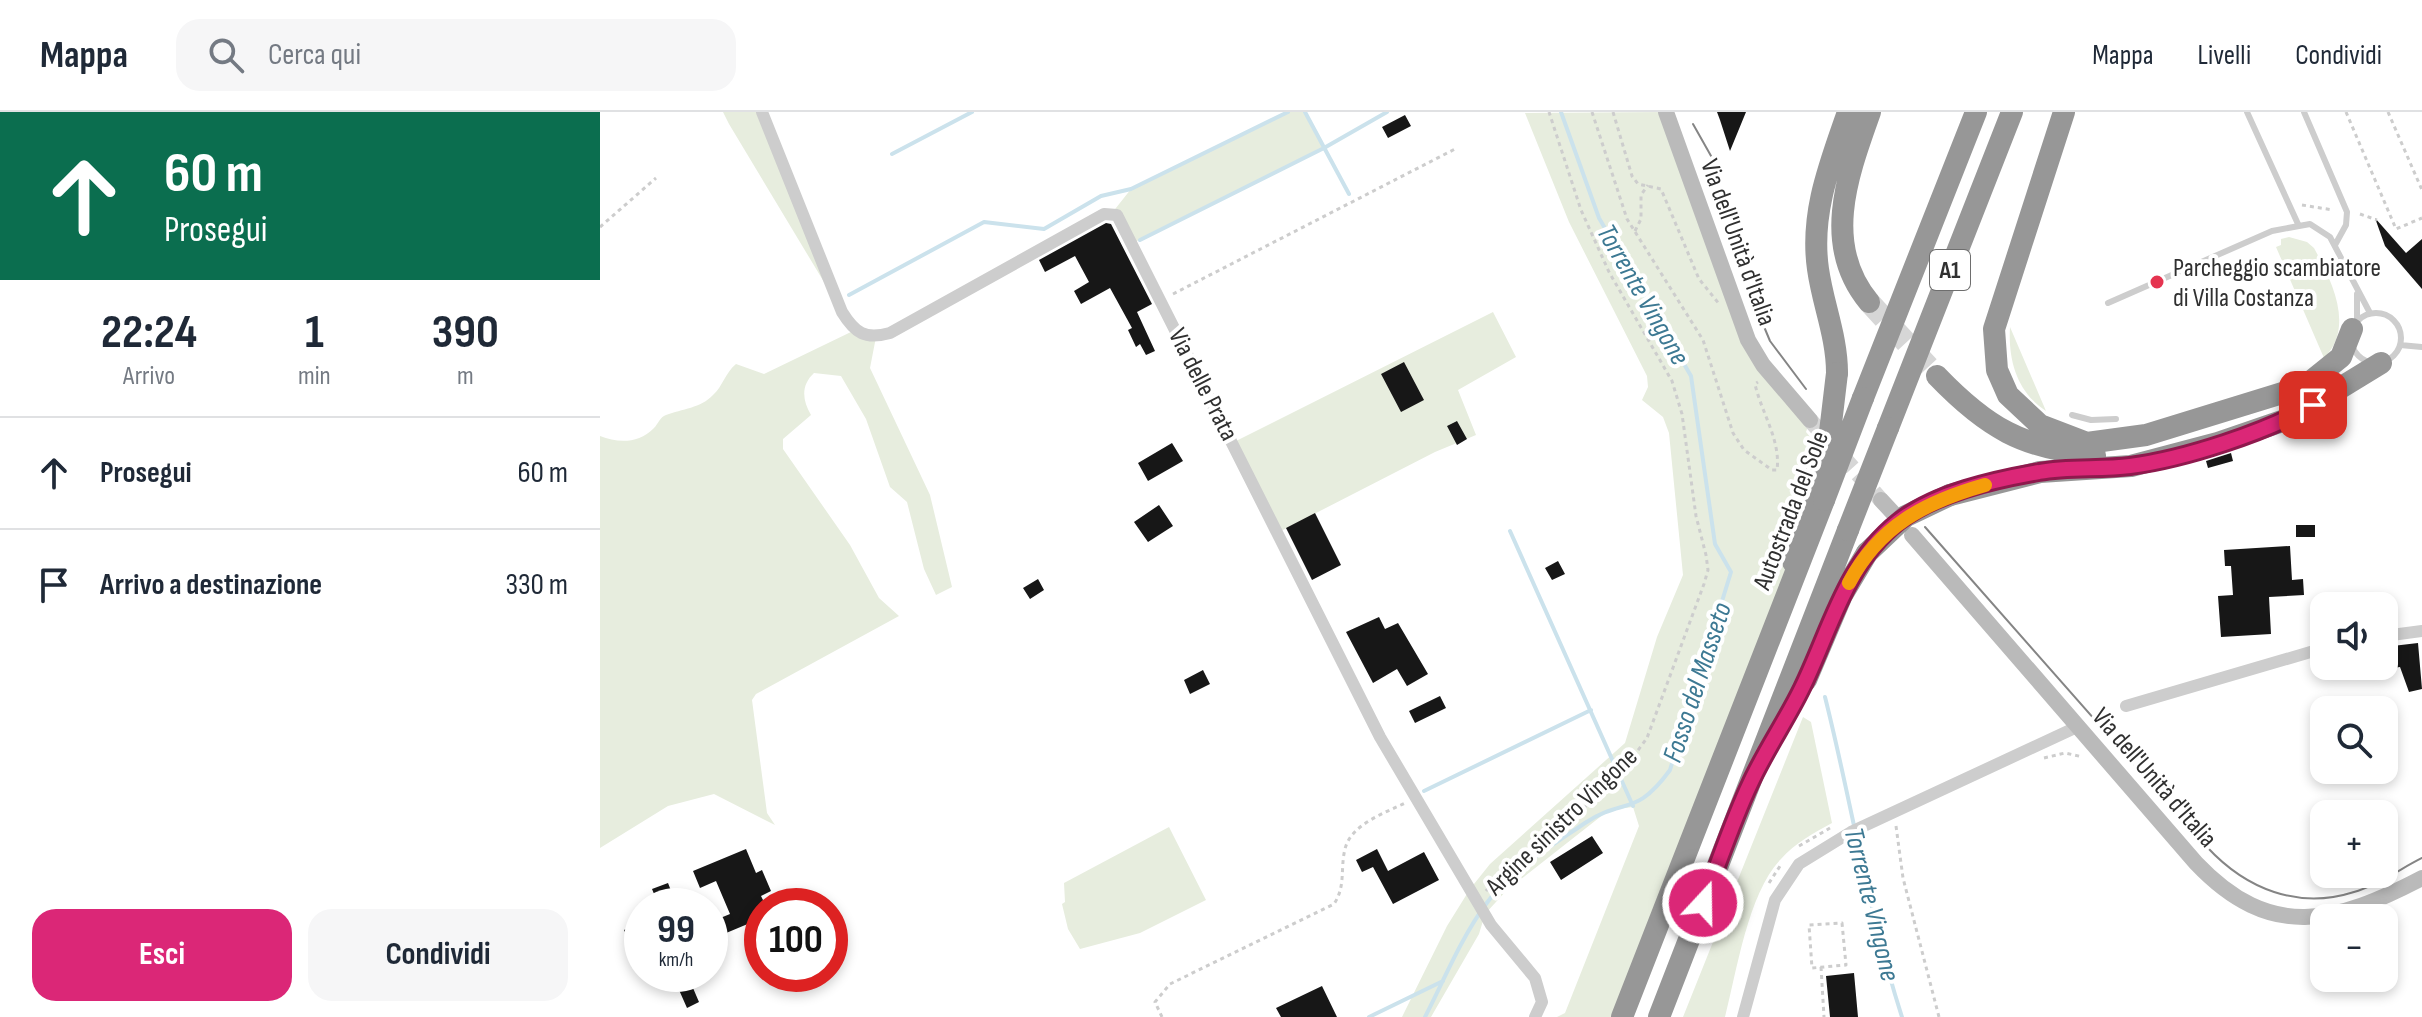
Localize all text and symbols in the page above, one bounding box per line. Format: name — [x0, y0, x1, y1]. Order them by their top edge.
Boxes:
search box — [176, 19, 736, 91]
text: Mappa — [40, 33, 128, 78]
icon: search — [204, 33, 248, 77]
text: Cerca qui — [268, 37, 361, 73]
text: Mappa — [2092, 39, 2154, 72]
text: Livelli — [2198, 39, 2251, 72]
text: Condividi — [2295, 39, 2382, 72]
text: 60 m — [164, 141, 263, 208]
icon: ahead — [32, 144, 136, 248]
street label: Via dell'Unità d'Italia — [1693, 155, 1782, 330]
text: Prosegui — [164, 209, 267, 252]
water label: Torrente Vingone — [1589, 219, 1696, 371]
road number: A1 — [1930, 250, 1970, 290]
place label: Parcheggio scambiatore di Villa Costanza — [2173, 253, 2381, 314]
marker: Parcheggio scambiatore di Villa Costanza — [2148, 273, 2166, 291]
text: 22:24 — [101, 304, 197, 361]
text: 1 — [305, 304, 324, 361]
text: 390 — [432, 304, 499, 361]
street label: Via delle Prata — [1161, 323, 1244, 446]
text: Arrivo — [123, 361, 175, 392]
text: min — [298, 361, 331, 392]
text: m — [457, 361, 474, 392]
pin — [2279, 371, 2347, 439]
icon: arrive — [2291, 383, 2335, 427]
street label: Autostrada del Sole — [1747, 427, 1836, 595]
icon: ahead — [32, 451, 76, 495]
text: Prosegui — [100, 455, 192, 491]
text: 60 m — [517, 455, 568, 491]
icon: arrive — [32, 563, 76, 607]
text: Arrivo a destinazione — [100, 567, 322, 603]
text: 330 m — [505, 567, 568, 603]
map controls — [2310, 592, 2398, 992]
button: sound — [2310, 592, 2398, 680]
water label: Fosso del Masseto — [1656, 598, 1739, 767]
button: search — [2310, 696, 2398, 784]
street label: Via dell'Unità d'Italia — [2085, 702, 2223, 854]
street label: Argine sinistro Vingone — [1479, 742, 1644, 903]
button: + — [2310, 800, 2398, 888]
water label: Torrente Vingone — [1837, 824, 1907, 984]
position arrow — [1661, 861, 1745, 945]
speed limit sign: 100 — [744, 888, 848, 992]
button: − — [2310, 904, 2398, 992]
text: 99 — [657, 906, 695, 954]
button: Esci — [32, 909, 292, 1001]
button: Condividi — [308, 909, 568, 1001]
text: km/h — [659, 948, 693, 972]

